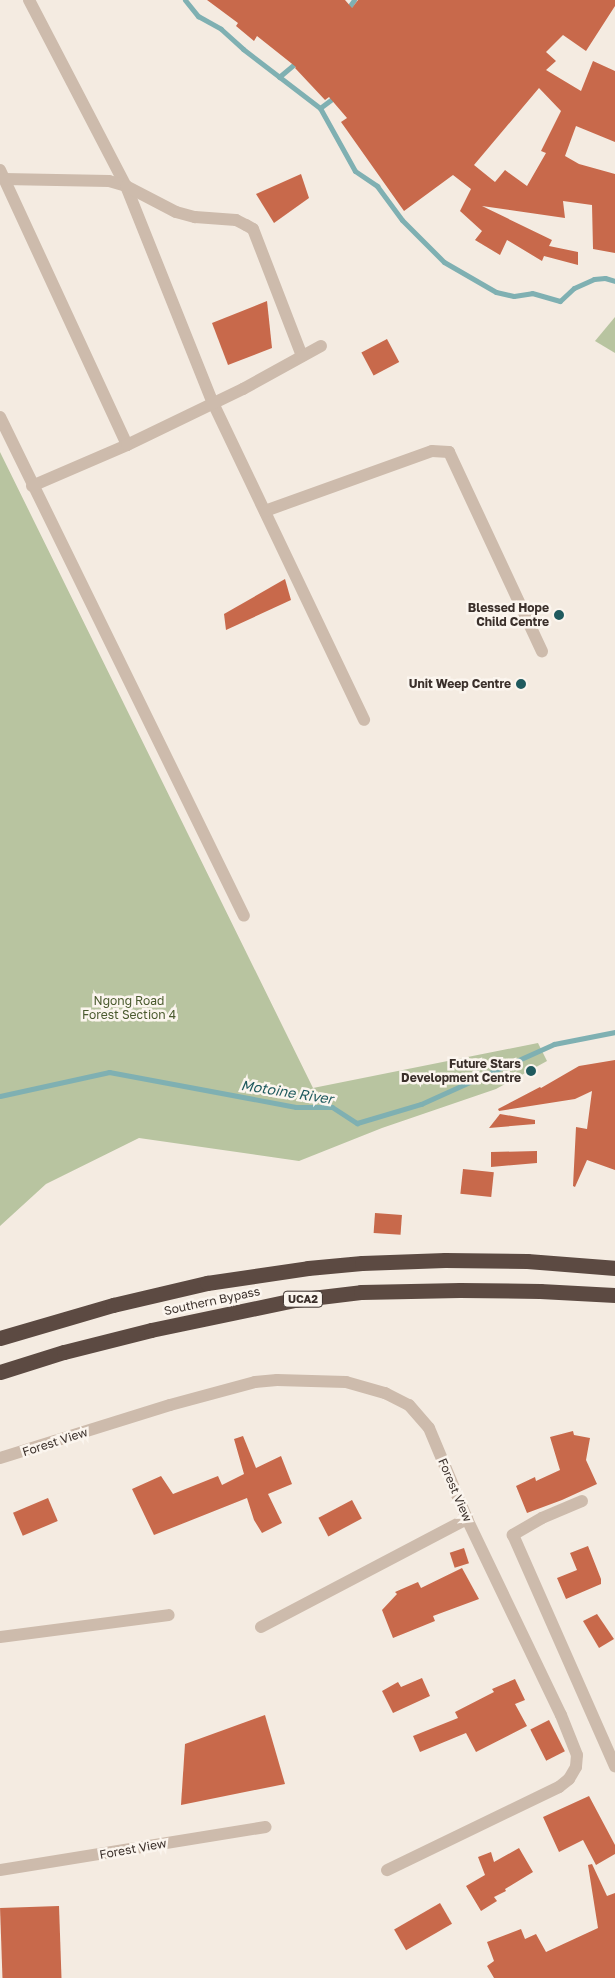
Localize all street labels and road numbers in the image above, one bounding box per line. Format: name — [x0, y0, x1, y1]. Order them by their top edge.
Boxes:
street label: Southern Bypass — [163, 1284, 261, 1318]
road number: UCA2 — [282, 1290, 324, 1308]
street label: Forest View — [21, 1425, 89, 1459]
street label: Forest View — [435, 1456, 475, 1524]
street label: Forest View — [98, 1836, 168, 1862]

